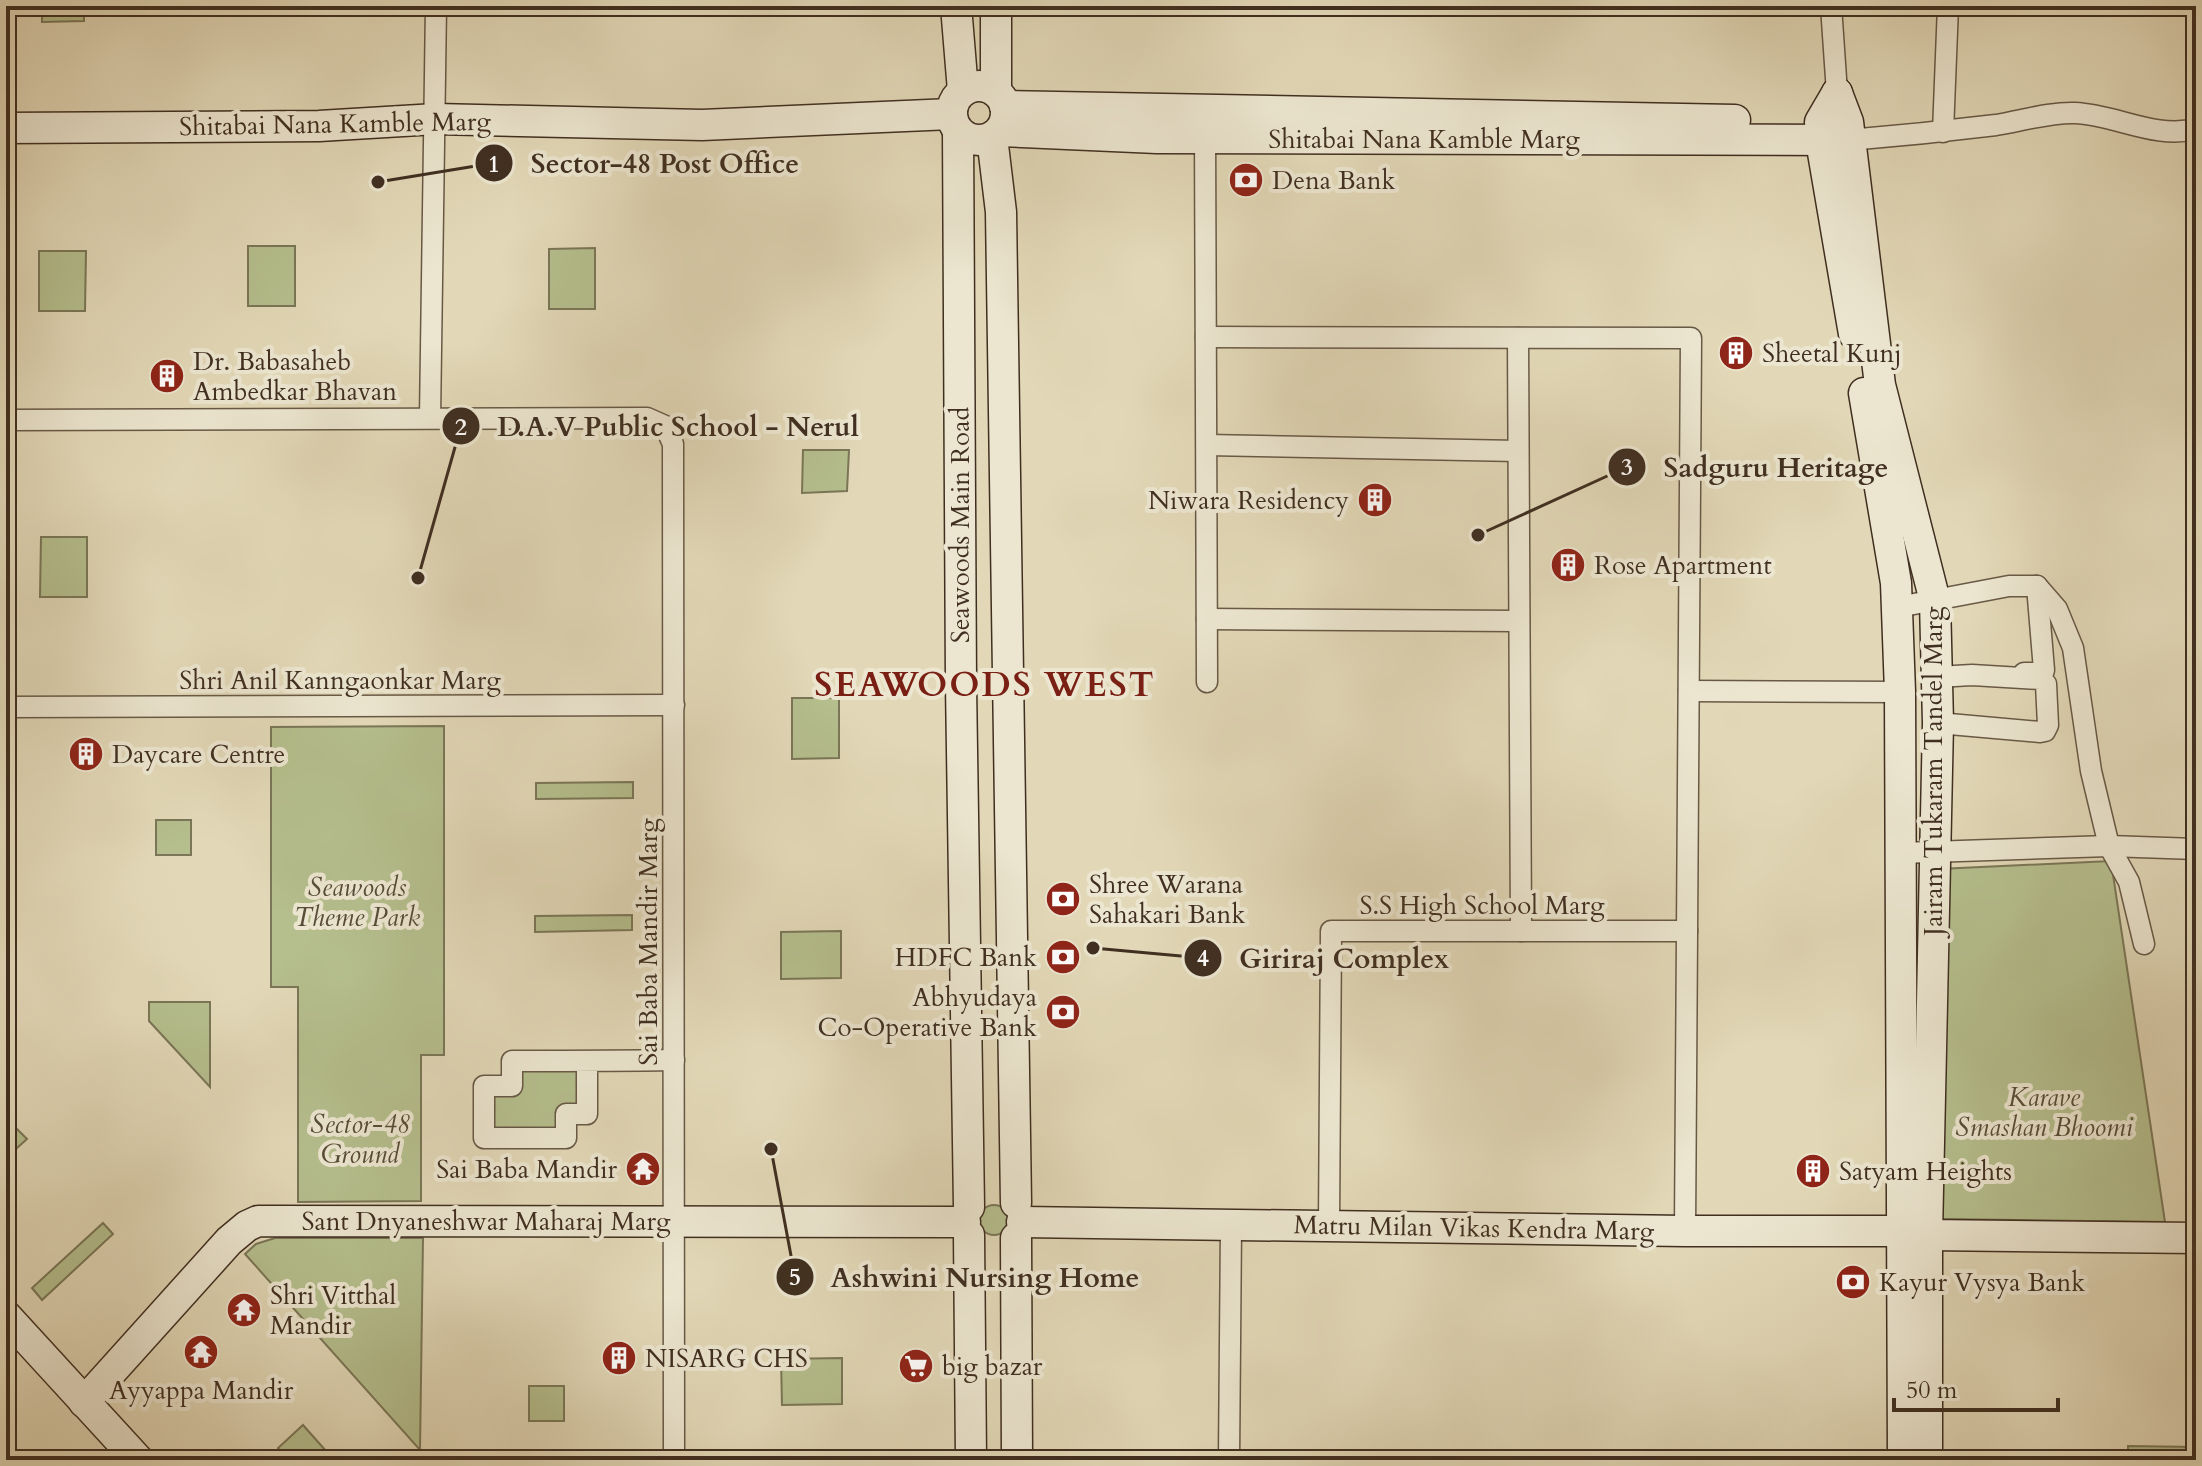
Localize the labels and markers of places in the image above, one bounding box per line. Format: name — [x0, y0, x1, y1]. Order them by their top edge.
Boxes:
callout: Sector-48 Post Office — [474, 137, 815, 189]
bank icon: Dena Bank — [1227, 161, 1265, 199]
place label: Dena Bank — [1272, 163, 1396, 198]
building icon: Sheetal Kunj — [1717, 334, 1755, 372]
place label: Sheetal Kunj — [1762, 336, 1902, 371]
place label: Dr. Babasaheb Ambedkar Bhavan — [193, 344, 397, 409]
building icon: Dr. Babasaheb Ambedkar Bhavan — [148, 357, 186, 395]
callout: D.A.V Public School - Nerul — [441, 400, 875, 452]
callout: Sadguru Heritage — [1607, 441, 1904, 493]
building icon: Niwara Residency — [1356, 481, 1394, 519]
place label: Niwara Residency — [1148, 483, 1349, 518]
building icon: Rose Apartment — [1549, 546, 1587, 584]
place label: Rose Apartment — [1594, 548, 1772, 583]
building icon: Daycare Centre — [67, 735, 105, 773]
place label: Daycare Centre — [112, 737, 285, 772]
place label: Shree Warana Sahakari Bank — [1089, 867, 1245, 932]
bank icon: Shree Warana Sahakari Bank — [1044, 880, 1082, 918]
callout: Giriraj Complex — [1183, 932, 1465, 984]
bank icon: HDFC Bank — [1044, 938, 1082, 976]
place label: HDFC Bank — [895, 940, 1037, 975]
place label: Abhyudaya Co-Operative Bank — [818, 980, 1037, 1045]
bank icon: Abhyudaya Co-Operative Bank — [1044, 993, 1082, 1031]
temple icon: Sai Baba Mandir — [624, 1150, 662, 1188]
place label: Sai Baba Mandir — [436, 1152, 618, 1187]
building icon: Satyam Heights — [1794, 1152, 1832, 1190]
place label: Satyam Heights — [1839, 1154, 2012, 1189]
callout: Ashwini Nursing Home — [775, 1251, 1156, 1303]
bank icon: Kayur Vysya Bank — [1834, 1263, 1872, 1301]
place label: Kayur Vysya Bank — [1879, 1265, 2085, 1300]
place label: Shri Vitthal Mandir — [270, 1278, 396, 1343]
temple icon: Shri Vitthal Mandir — [225, 1291, 263, 1329]
temple icon: Ayyappa Mandir — [182, 1333, 220, 1371]
building icon: NISARG CHS — [600, 1339, 638, 1377]
place label: NISARG CHS — [645, 1341, 808, 1376]
supermarket icon: big bazar — [897, 1347, 935, 1385]
place label: big bazar — [942, 1349, 1043, 1384]
place label: Ayyappa Mandir — [109, 1373, 294, 1408]

